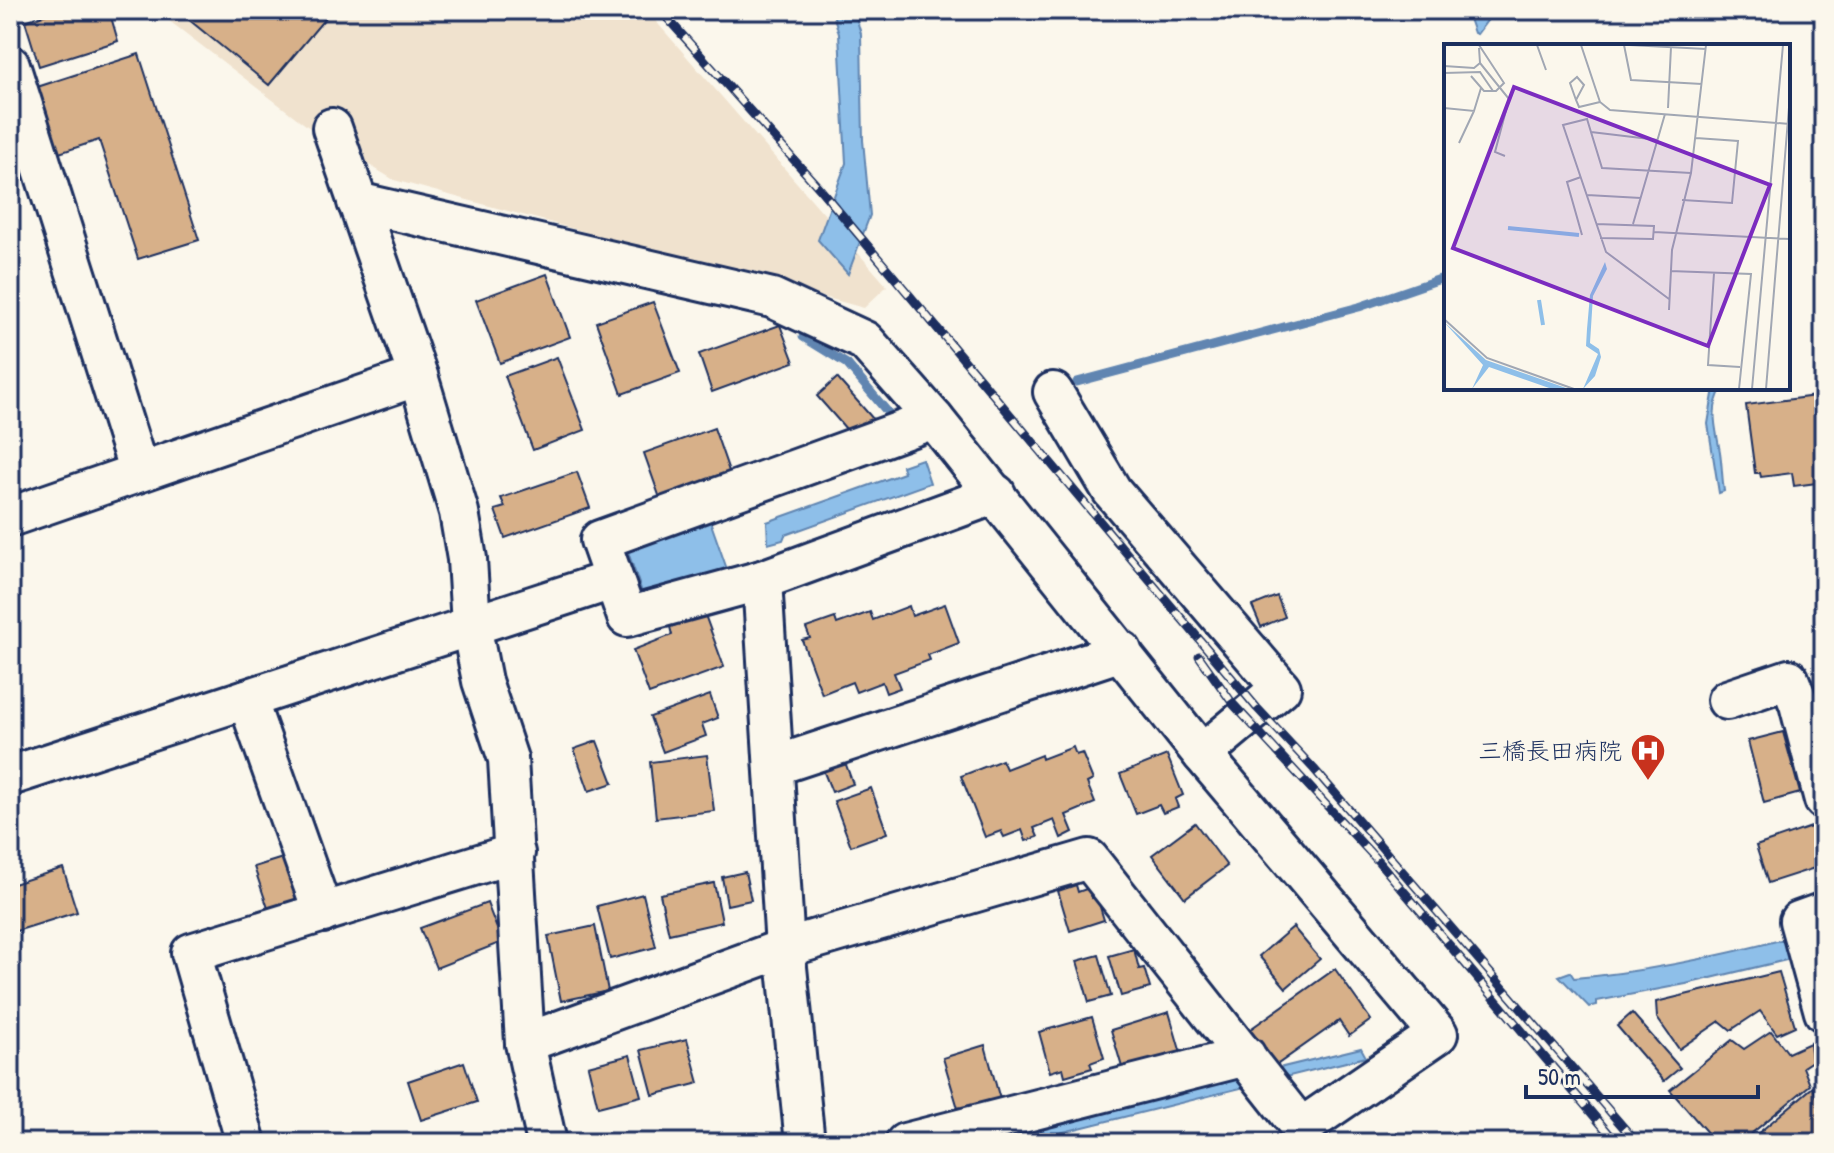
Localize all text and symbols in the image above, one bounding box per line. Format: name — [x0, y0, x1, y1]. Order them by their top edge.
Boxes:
inset map — [1444, 44, 1790, 390]
hospital icon: 三橋長田病院 — [1629, 732, 1667, 782]
place label: 三橋長田病院 — [1478, 734, 1622, 766]
scale bar — [1526, 1049, 1758, 1099]
text: 50 m — [1538, 1060, 1581, 1092]

